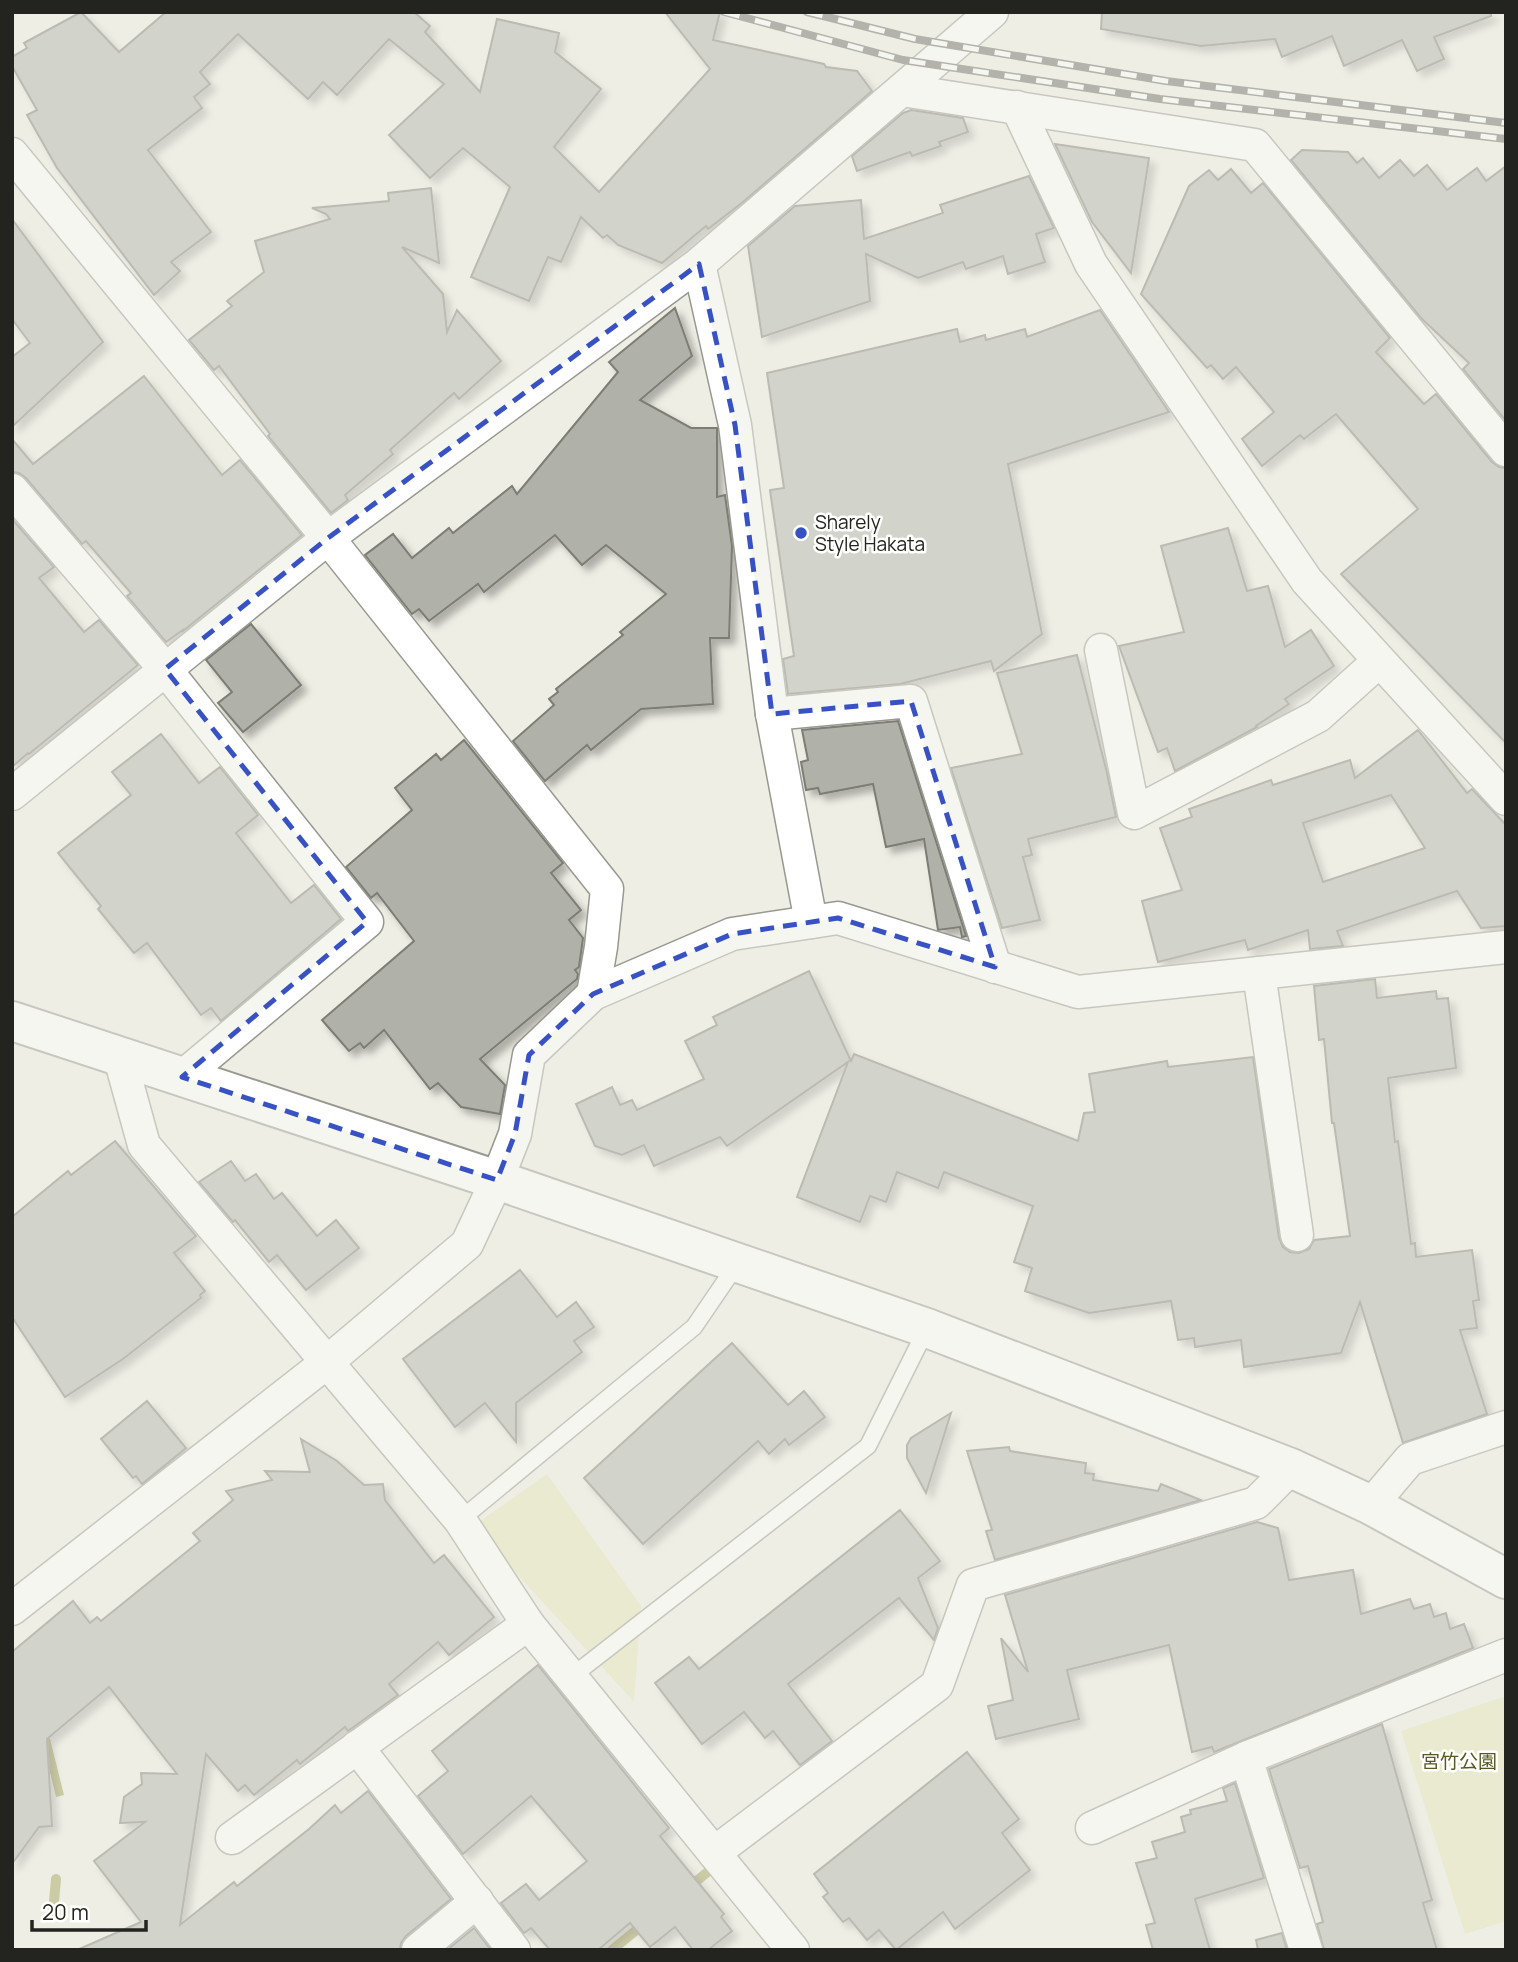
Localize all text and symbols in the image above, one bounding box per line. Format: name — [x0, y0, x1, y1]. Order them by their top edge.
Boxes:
place label: Sharely Style Hakata — [815, 509, 925, 557]
marker: Sharely Style Hakata — [793, 525, 809, 541]
park label: 宮竹公園 — [1421, 1748, 1497, 1774]
scale bar — [32, 1888, 145, 1932]
text: 20 m — [42, 1898, 89, 1926]

